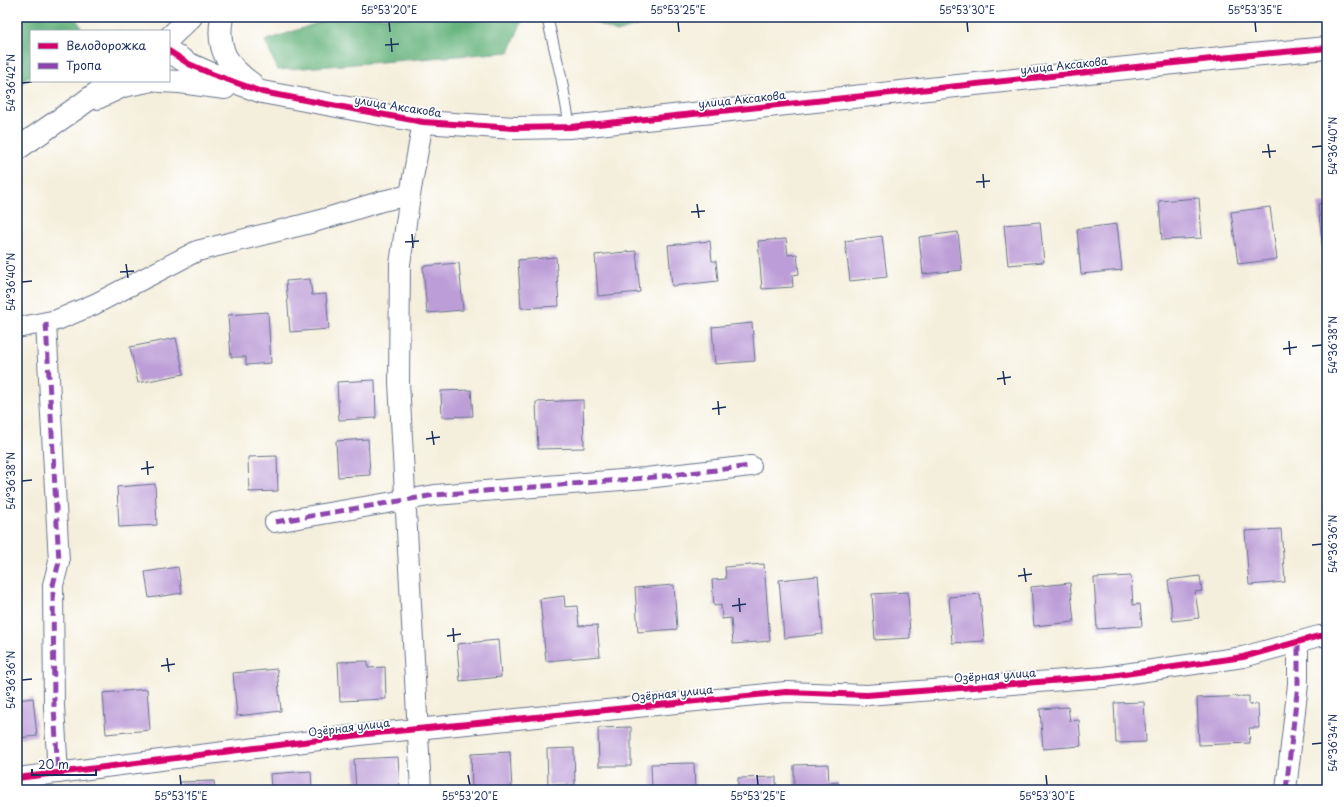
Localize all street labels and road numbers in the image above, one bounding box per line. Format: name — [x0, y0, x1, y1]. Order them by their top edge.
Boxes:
street label: улица Аксакова — [1019, 52, 1109, 78]
street label: улица Аксакова — [697, 86, 787, 112]
street label: улица Аксакова — [353, 91, 443, 121]
street label: Озёрная улица — [953, 664, 1037, 686]
street label: Озёрная улица — [630, 680, 714, 706]
street label: Озёрная улица — [307, 714, 391, 740]

